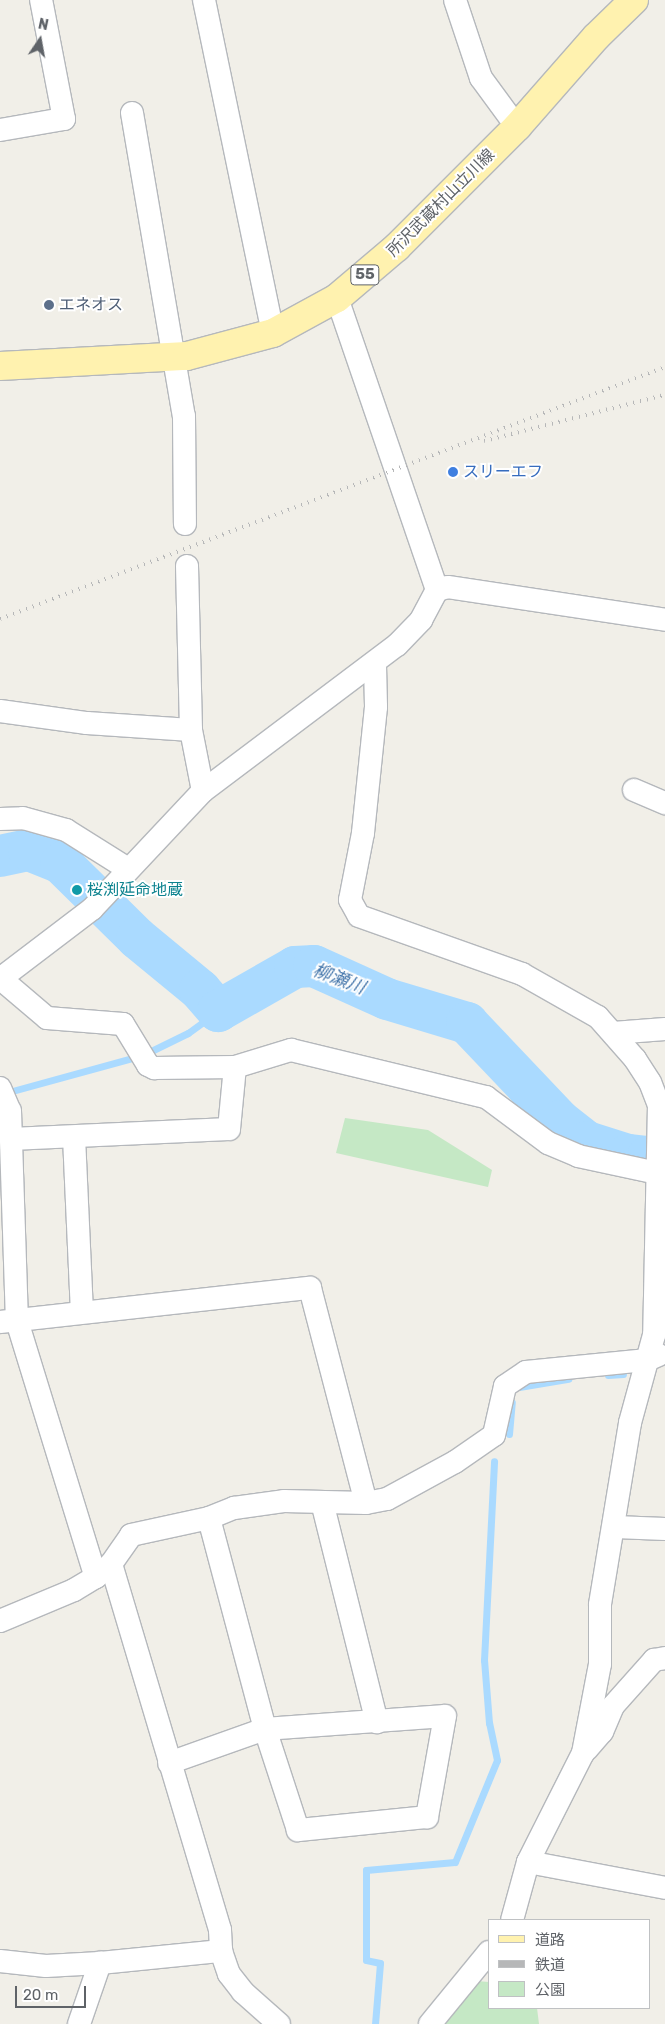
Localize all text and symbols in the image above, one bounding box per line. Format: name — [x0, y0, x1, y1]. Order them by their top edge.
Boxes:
north arrow — [15, 15, 65, 65]
text: N — [37, 15, 50, 34]
street label: 所沢武蔵村山立川線 — [383, 145, 499, 261]
road number: 55 — [350, 262, 380, 288]
place label: エネオス — [59, 295, 123, 315]
marker: エネオス — [43, 299, 55, 311]
place label: スリーエフ — [463, 462, 543, 482]
marker: スリーエフ — [447, 466, 459, 478]
place label: 桜渕延命地蔵 — [87, 880, 183, 900]
marker: 桜渕延命地蔵 — [71, 884, 83, 896]
water label: 柳瀬川 — [310, 959, 368, 999]
legend — [488, 1919, 650, 2009]
text: 道路 — [535, 1931, 565, 1949]
text: 鉄道 — [535, 1956, 565, 1974]
scale bar — [18, 1976, 89, 2008]
text: 公園 — [535, 1981, 565, 1999]
text: 20 m — [23, 1986, 58, 2004]

